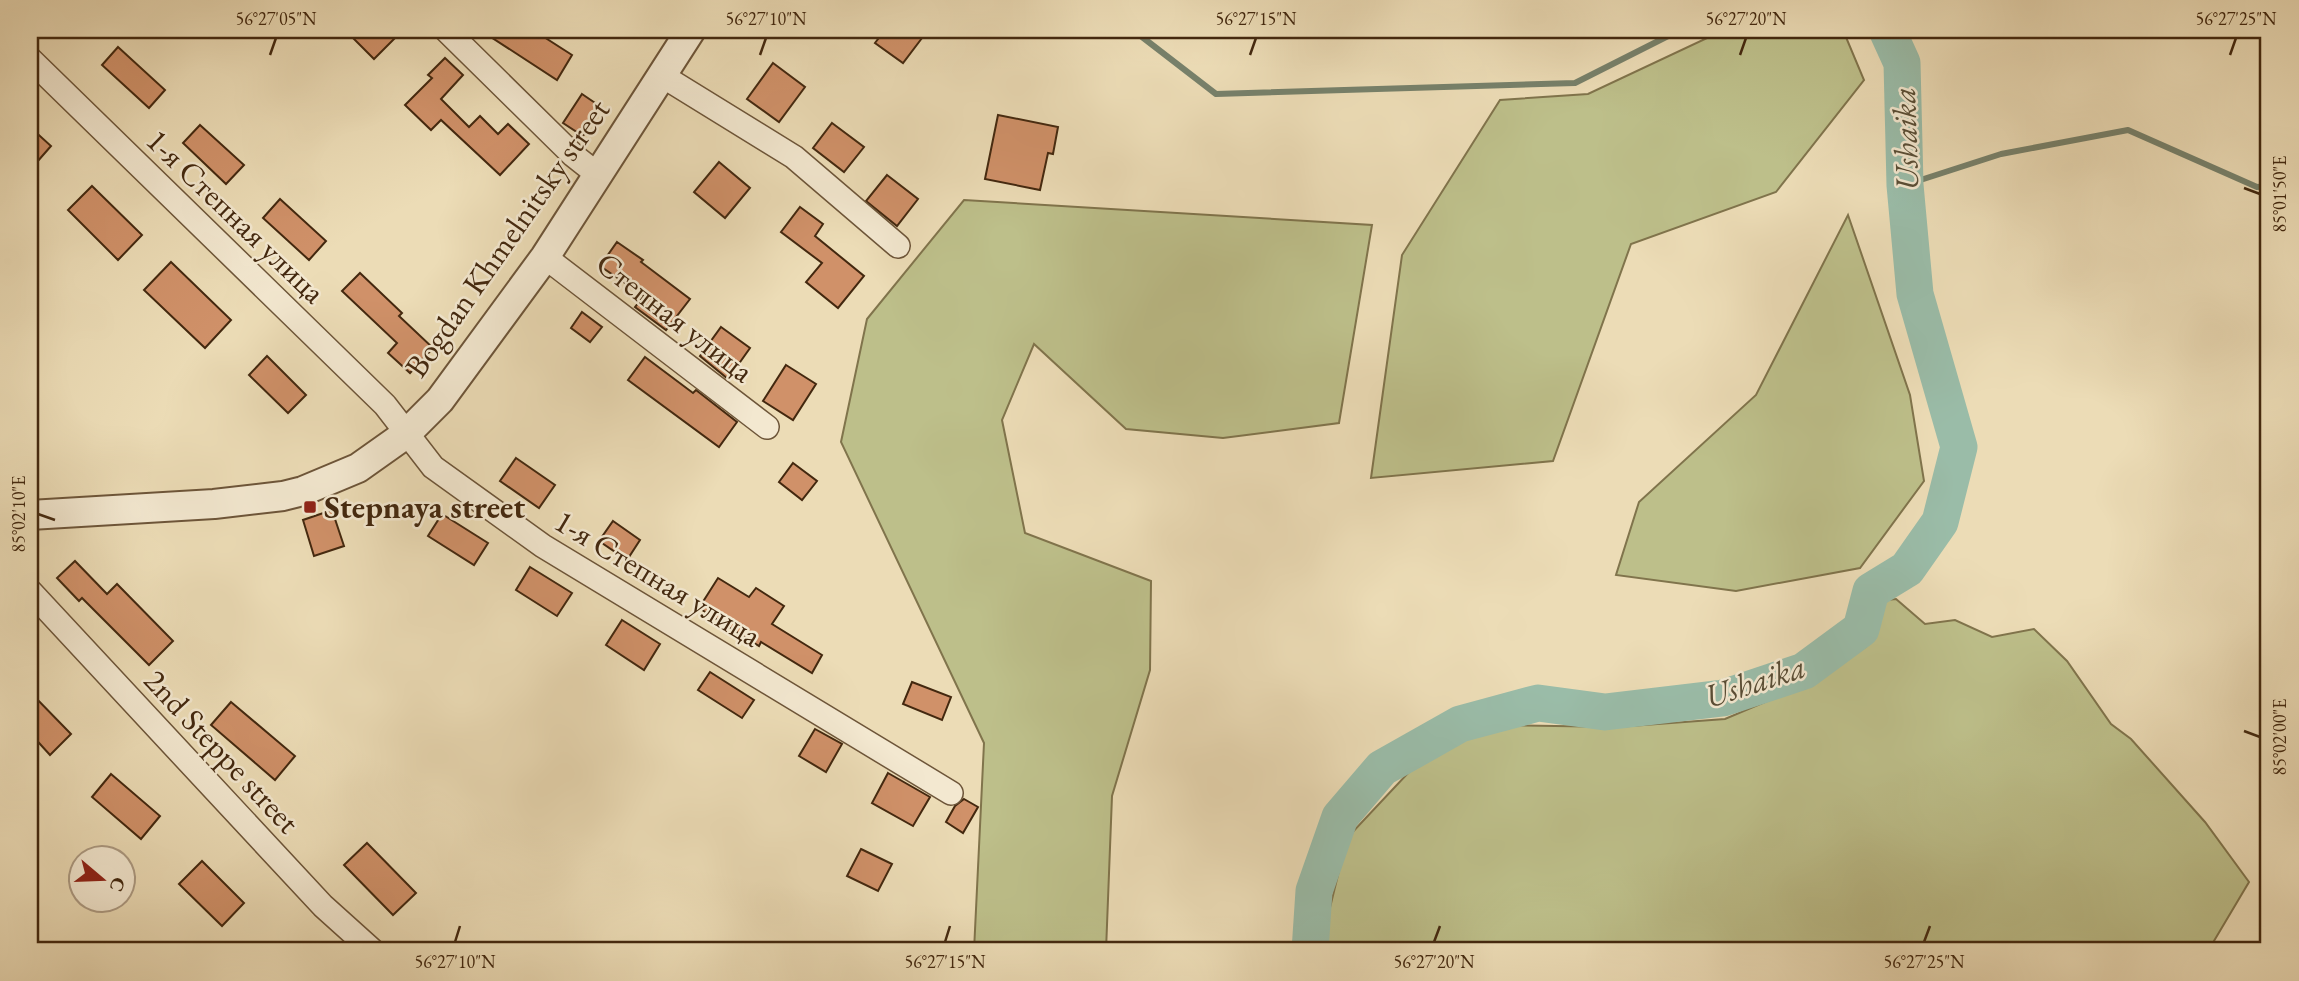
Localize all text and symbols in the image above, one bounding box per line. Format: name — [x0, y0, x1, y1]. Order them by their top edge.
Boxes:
text: 56°27'05"N — [236, 7, 317, 30]
text: 56°27'10"N — [726, 7, 807, 30]
text: 56°27'15"N — [1216, 7, 1297, 30]
text: 56°27'20"N — [1706, 7, 1787, 30]
text: 56°27'25"N — [2196, 7, 2277, 30]
water label: Ushaika — [1882, 87, 1928, 191]
street label: Bogdan Khmelnitsky street — [395, 91, 619, 385]
street label: 1-я Степная улица — [137, 120, 335, 313]
text: 85°01'50"E — [2268, 156, 2291, 232]
street label: Степная улица — [587, 242, 763, 392]
text: 85°02'10"E — [7, 476, 30, 552]
place label: Stepnaya street — [324, 486, 525, 528]
marker: Stepnaya street — [302, 499, 318, 515]
street label: 1-я Степная улица — [547, 500, 769, 656]
water label: Ushaika — [1699, 645, 1811, 717]
street label: 2nd Steppe street — [135, 660, 309, 842]
text: 85°02'00"E — [2268, 699, 2291, 775]
north arrow — [66, 844, 136, 914]
text: С — [104, 874, 132, 895]
text: 56°27'10"N — [415, 950, 496, 973]
text: 56°27'15"N — [905, 950, 986, 973]
text: 56°27'20"N — [1394, 950, 1475, 973]
text: 56°27'25"N — [1884, 950, 1965, 973]

